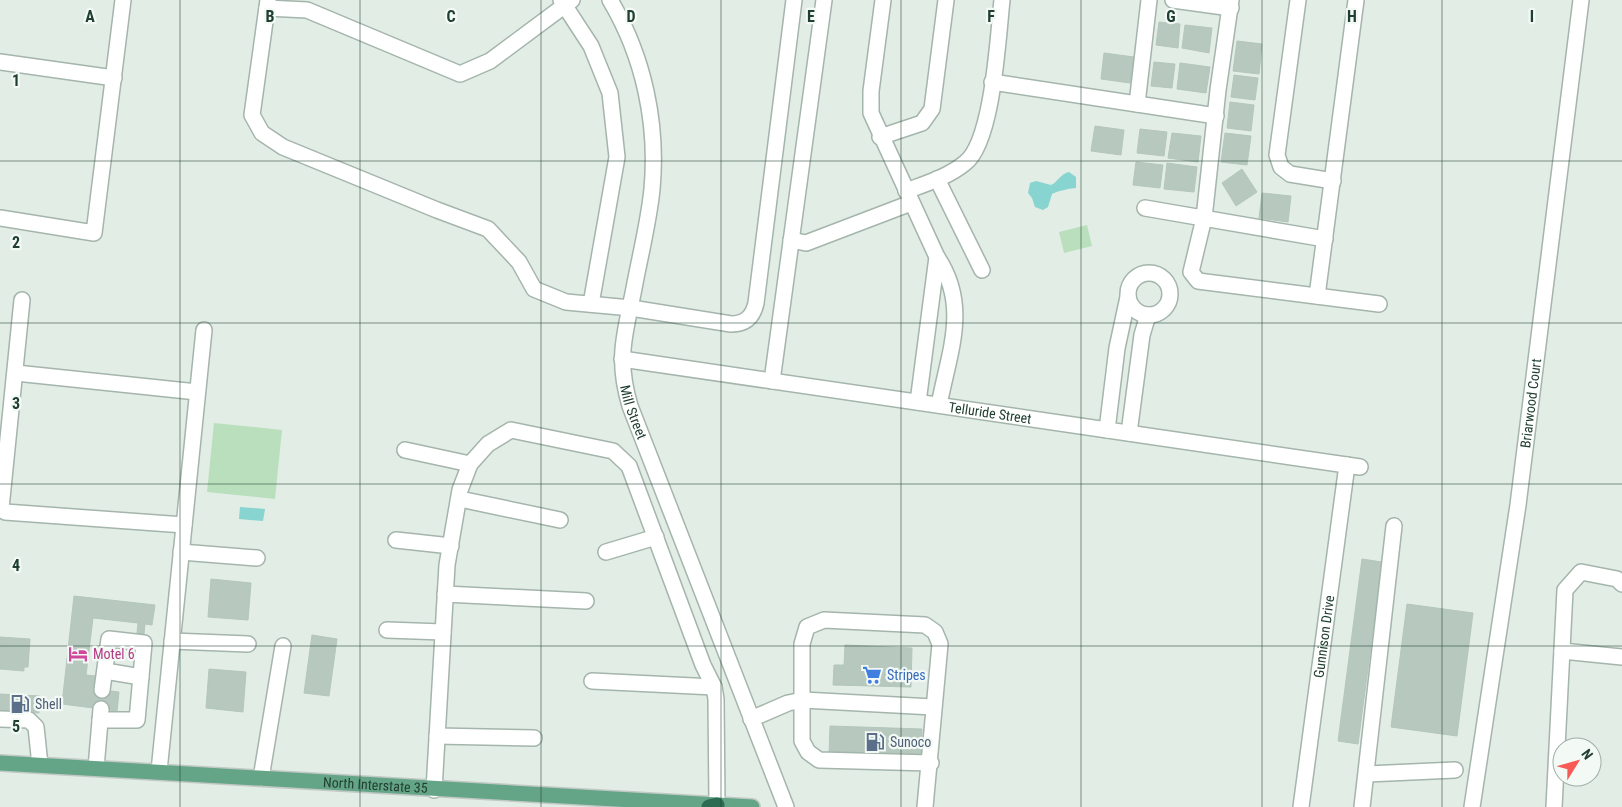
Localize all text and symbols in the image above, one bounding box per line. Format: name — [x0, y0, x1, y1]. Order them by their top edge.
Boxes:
text: A — [85, 7, 95, 26]
text: B — [266, 7, 275, 26]
text: C — [446, 7, 456, 26]
text: D — [626, 7, 636, 26]
text: E — [807, 7, 815, 26]
text: F — [987, 7, 995, 26]
text: G — [1166, 7, 1176, 26]
text: H — [1347, 7, 1357, 26]
text: I — [1530, 7, 1534, 26]
text: 1 — [12, 71, 20, 90]
text: 2 — [12, 233, 20, 252]
street label: Briarwood Court — [1517, 358, 1544, 449]
street label: Mill Street — [617, 383, 650, 441]
text: 3 — [12, 394, 20, 413]
street label: Telluride Street — [948, 399, 1033, 427]
text: 4 — [12, 556, 20, 575]
street label: Gunnison Drive — [1310, 594, 1337, 679]
hotel icon: Motel 6 — [67, 643, 89, 665]
place label: Motel 6 — [93, 646, 135, 662]
supermarket icon: Stripes — [861, 664, 883, 686]
place label: Stripes — [887, 667, 926, 683]
fuel station icon: Shell — [9, 693, 31, 715]
place label: Shell — [35, 696, 62, 712]
text: 5 — [12, 717, 20, 736]
fuel station icon: Sunoco — [864, 731, 886, 753]
place label: Sunoco — [890, 734, 931, 750]
north arrow — [1552, 737, 1602, 787]
text: N — [1578, 746, 1596, 762]
street label: North Interstate 35 — [323, 774, 428, 796]

